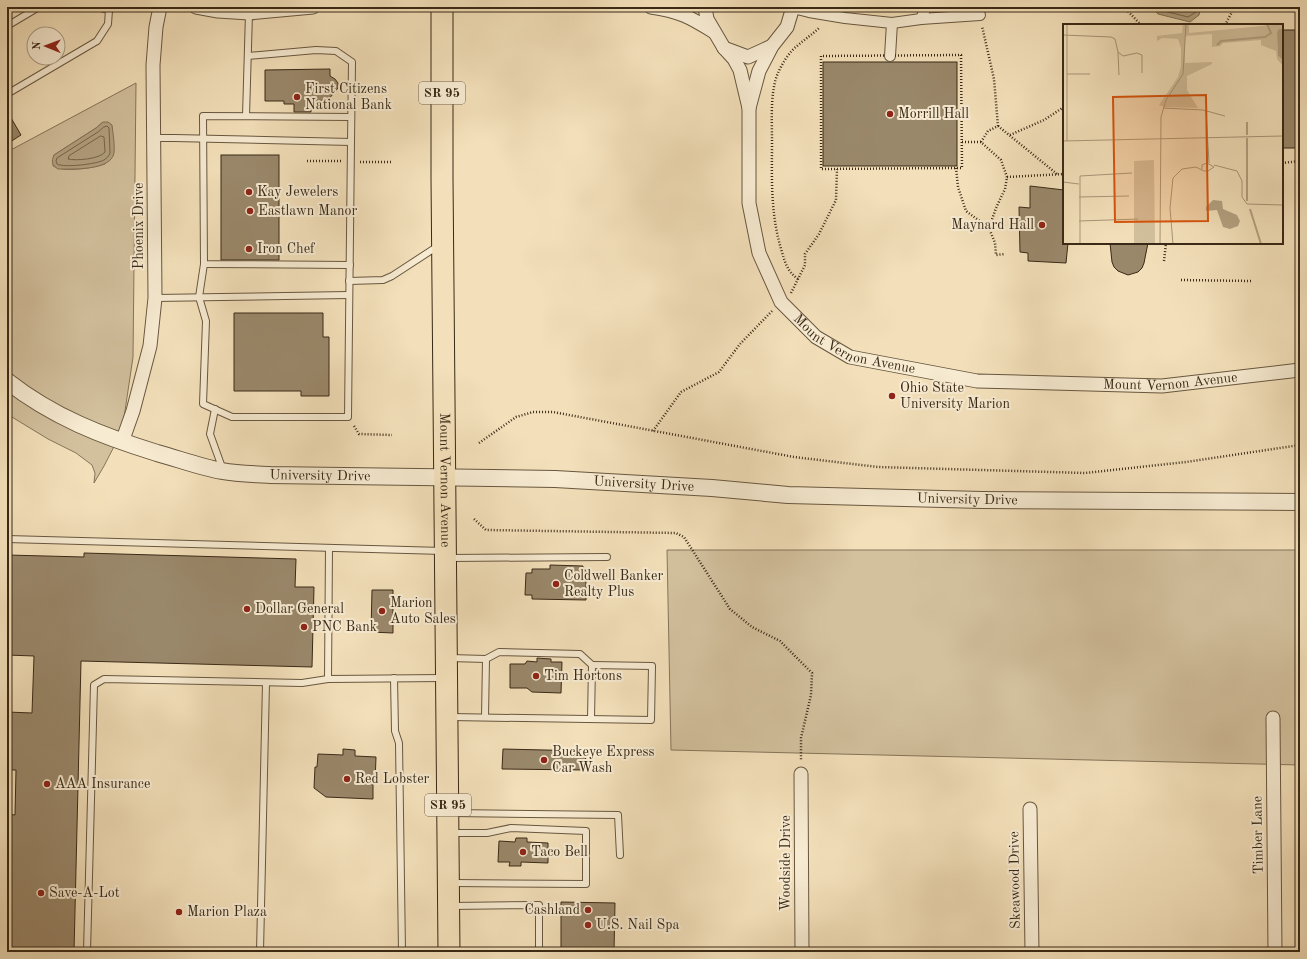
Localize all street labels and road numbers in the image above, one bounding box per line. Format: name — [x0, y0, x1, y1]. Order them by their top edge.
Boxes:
road number: SR 95 — [419, 82, 465, 104]
street label: Phoenix Drive — [132, 183, 146, 269]
street label: Mount Vernon Avenue — [791, 312, 916, 376]
street label: Mount Vernon Avenue — [1103, 370, 1238, 393]
street label: Mount Vernon Avenue — [437, 413, 452, 547]
street label: University Drive — [269, 468, 371, 483]
street label: University Drive — [593, 474, 695, 494]
street label: University Drive — [917, 491, 1018, 507]
road number: SR 95 — [425, 794, 471, 816]
street label: Timber Lane — [1250, 796, 1266, 874]
street label: Woodside Drive — [779, 815, 793, 911]
street label: Skeawood Drive — [1007, 831, 1023, 929]

